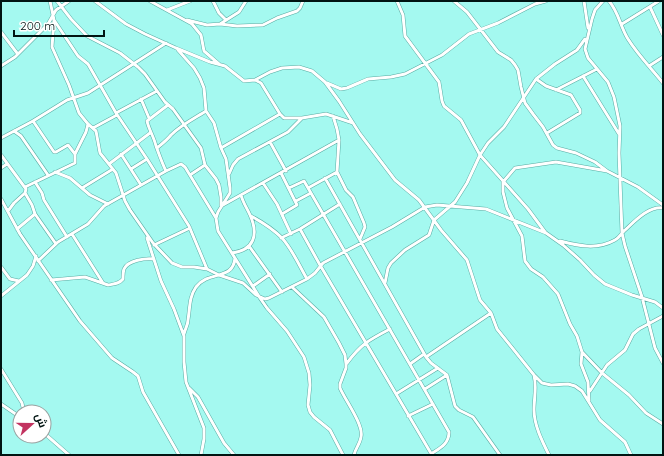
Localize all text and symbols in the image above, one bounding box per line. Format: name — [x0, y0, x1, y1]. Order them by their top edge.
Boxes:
scale bar — [14, 12, 104, 38]
text: 200 m — [20, 18, 55, 33]
north arrow — [12, 404, 52, 444]
text: ش — [32, 411, 50, 430]

